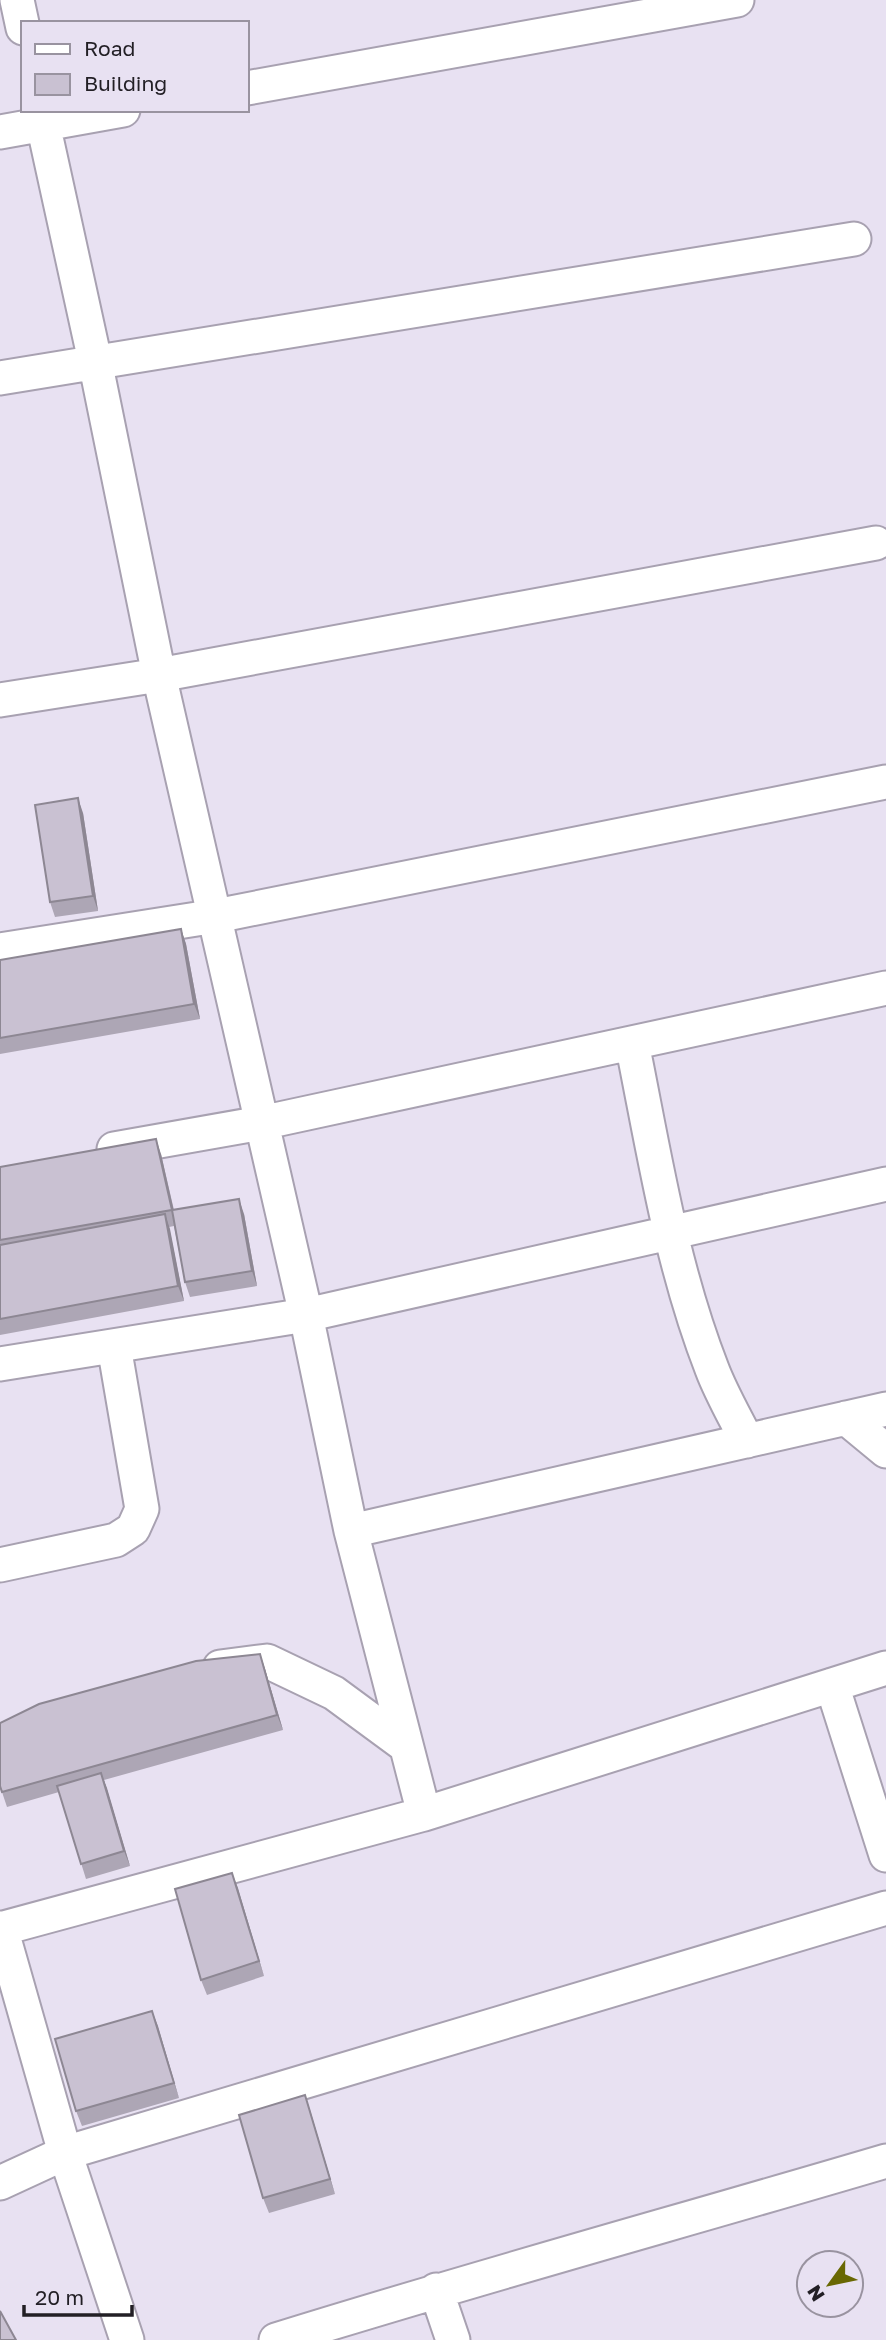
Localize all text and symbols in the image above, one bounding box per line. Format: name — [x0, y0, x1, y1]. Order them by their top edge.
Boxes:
legend — [21, 21, 248, 112]
text: Road — [84, 35, 135, 61]
text: Building — [84, 70, 167, 96]
north arrow — [795, 2249, 865, 2319]
scale bar — [24, 2274, 133, 2318]
text: N — [802, 2281, 829, 2306]
text: 20 m — [35, 2284, 84, 2310]

